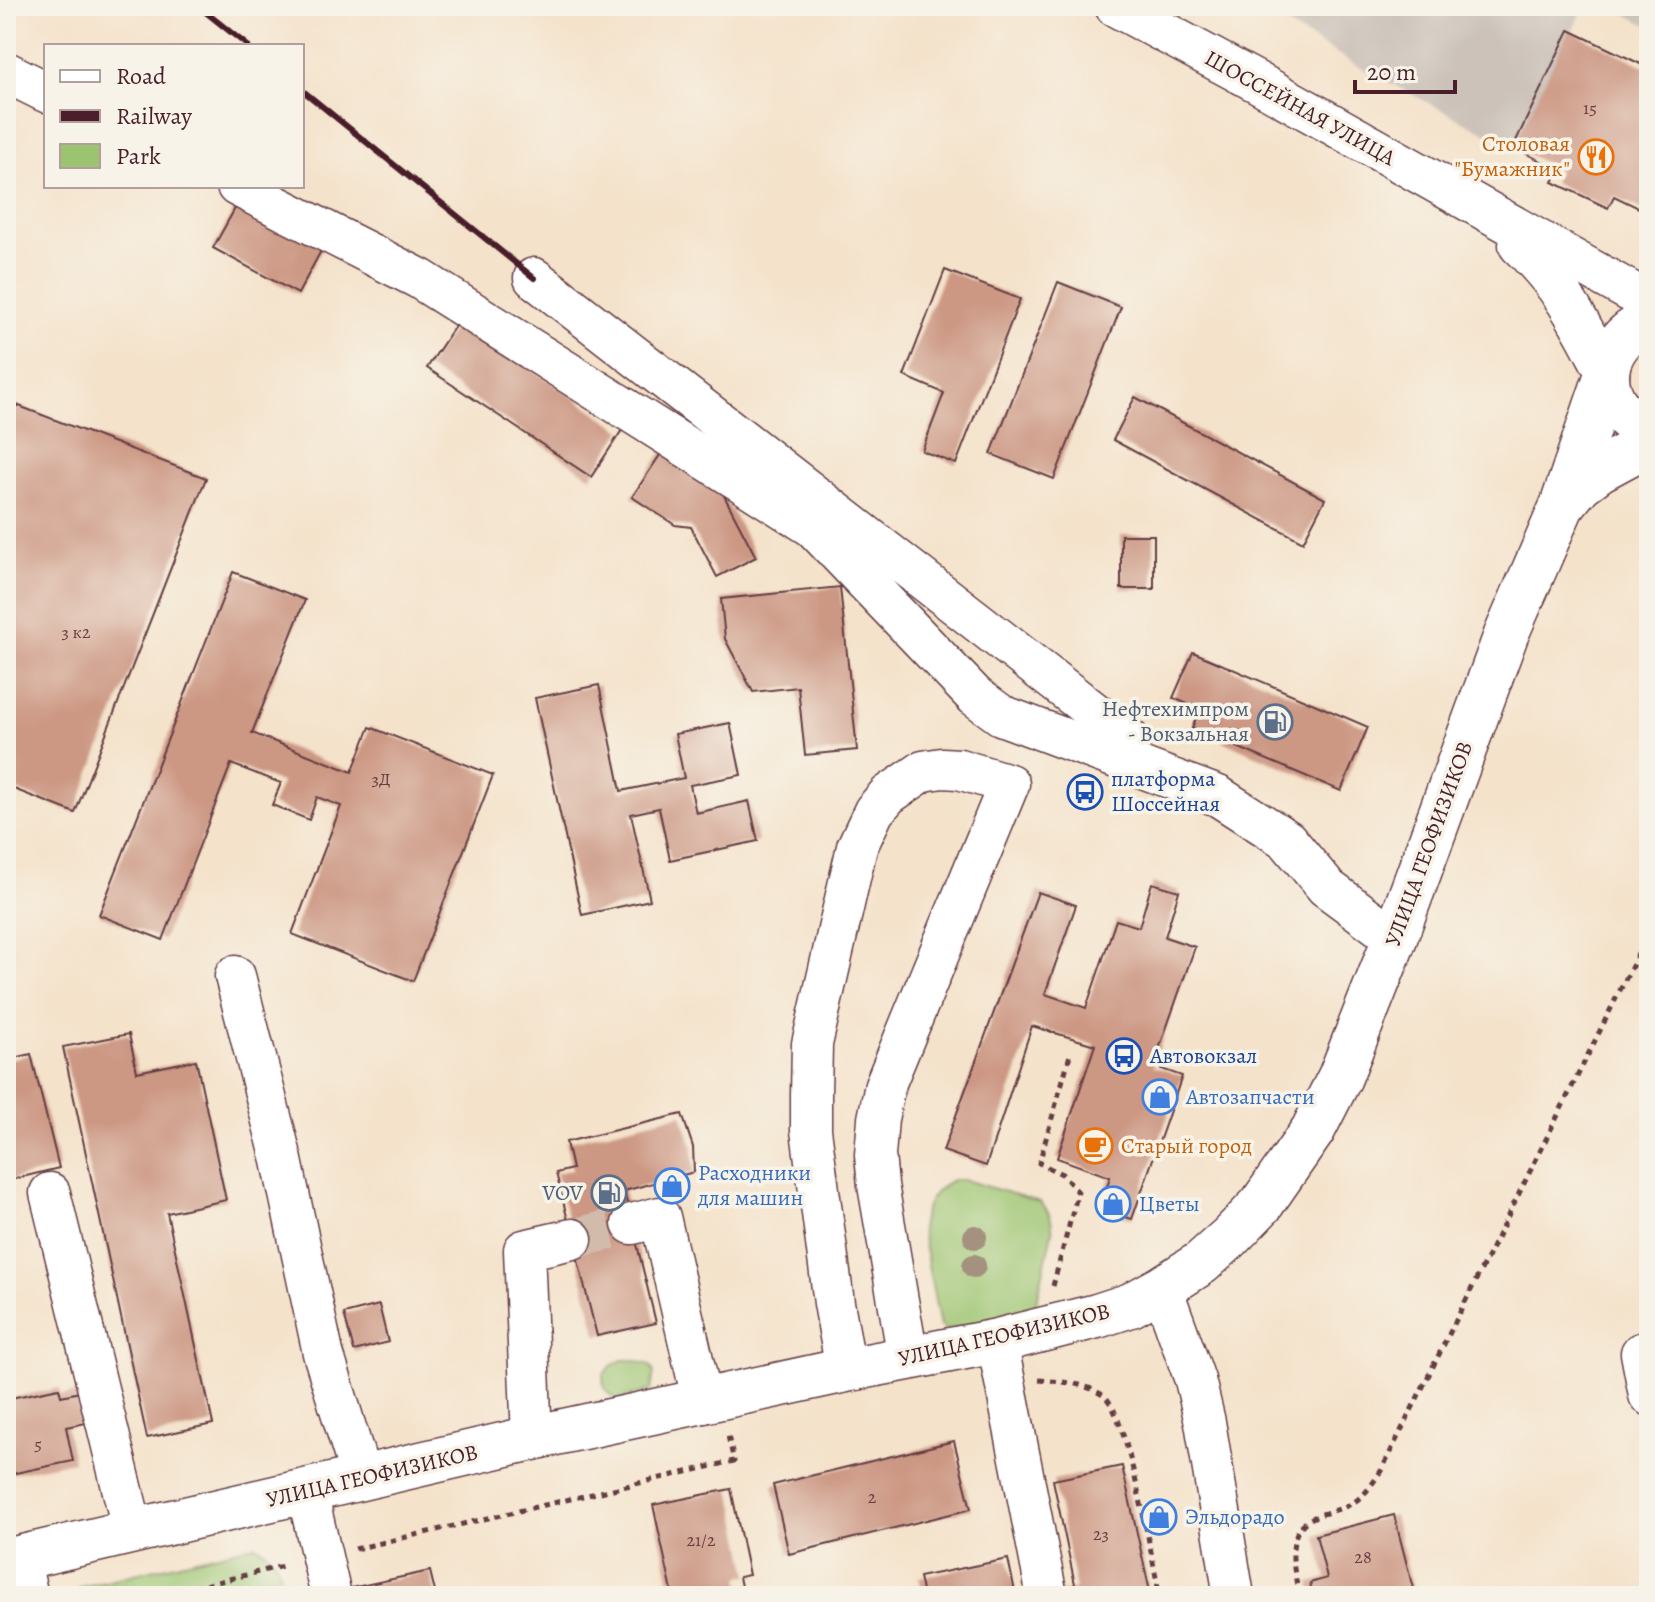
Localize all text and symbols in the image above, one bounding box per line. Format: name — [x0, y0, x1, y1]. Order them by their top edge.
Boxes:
street label: ШОССЕЙНАЯ УЛИЦА — [1199, 43, 1402, 173]
legend — [44, 44, 304, 188]
scale bar — [1355, 44, 1455, 94]
text: 20 m — [1367, 56, 1416, 88]
text: Road — [116, 60, 166, 92]
house number: 15 — [1583, 96, 1597, 120]
text: Railway — [116, 100, 192, 132]
place label: Столовая "Бумажник" — [1454, 129, 1570, 184]
restaurant icon: Столовая "Бумажник" — [1577, 138, 1615, 176]
text: Park — [116, 140, 161, 172]
house number: 3 к2 — [62, 620, 91, 644]
place label: Нефтехимпром - Вокзальная — [1102, 694, 1249, 749]
fuel station icon: Нефтехимпром - Вокзальная — [1256, 703, 1294, 741]
street label: УЛИЦА ГЕОФИЗИКОВ — [1378, 737, 1480, 951]
place label: платформа Шоссейная — [1111, 764, 1220, 819]
house number: 3Д — [372, 767, 391, 791]
bus stop icon: платформа Шоссейная — [1066, 773, 1104, 811]
bus stop icon: Автовокзал — [1105, 1037, 1143, 1075]
place label: Автовокзал — [1149, 1041, 1257, 1071]
shop icon: Автозапчасти — [1141, 1078, 1179, 1116]
place label: Автозапчасти — [1185, 1082, 1315, 1112]
cafe icon: Старый город — [1076, 1127, 1114, 1165]
place label: Старый город — [1121, 1131, 1252, 1161]
place label: Расходники для машин — [697, 1158, 811, 1213]
shop icon: Расходники для машин — [653, 1167, 691, 1205]
fuel station icon: VOV — [590, 1174, 628, 1212]
place label: VOV — [541, 1178, 584, 1208]
shop icon: Цветы — [1094, 1185, 1132, 1223]
place label: Цветы — [1139, 1189, 1200, 1219]
street label: УЛИЦА ГЕОФИЗИКОВ — [895, 1296, 1113, 1374]
house number: 5 — [34, 1432, 42, 1456]
street label: УЛИЦА ГЕОФИЗИКОВ — [263, 1437, 481, 1515]
house number: 2 — [868, 1485, 877, 1509]
shop icon: Эльдорадо — [1140, 1498, 1178, 1536]
place label: Эльдорадо — [1185, 1502, 1285, 1532]
house number: 23 — [1093, 1522, 1109, 1546]
house number: 21/2 — [686, 1528, 716, 1552]
house number: 28 — [1354, 1545, 1372, 1569]

